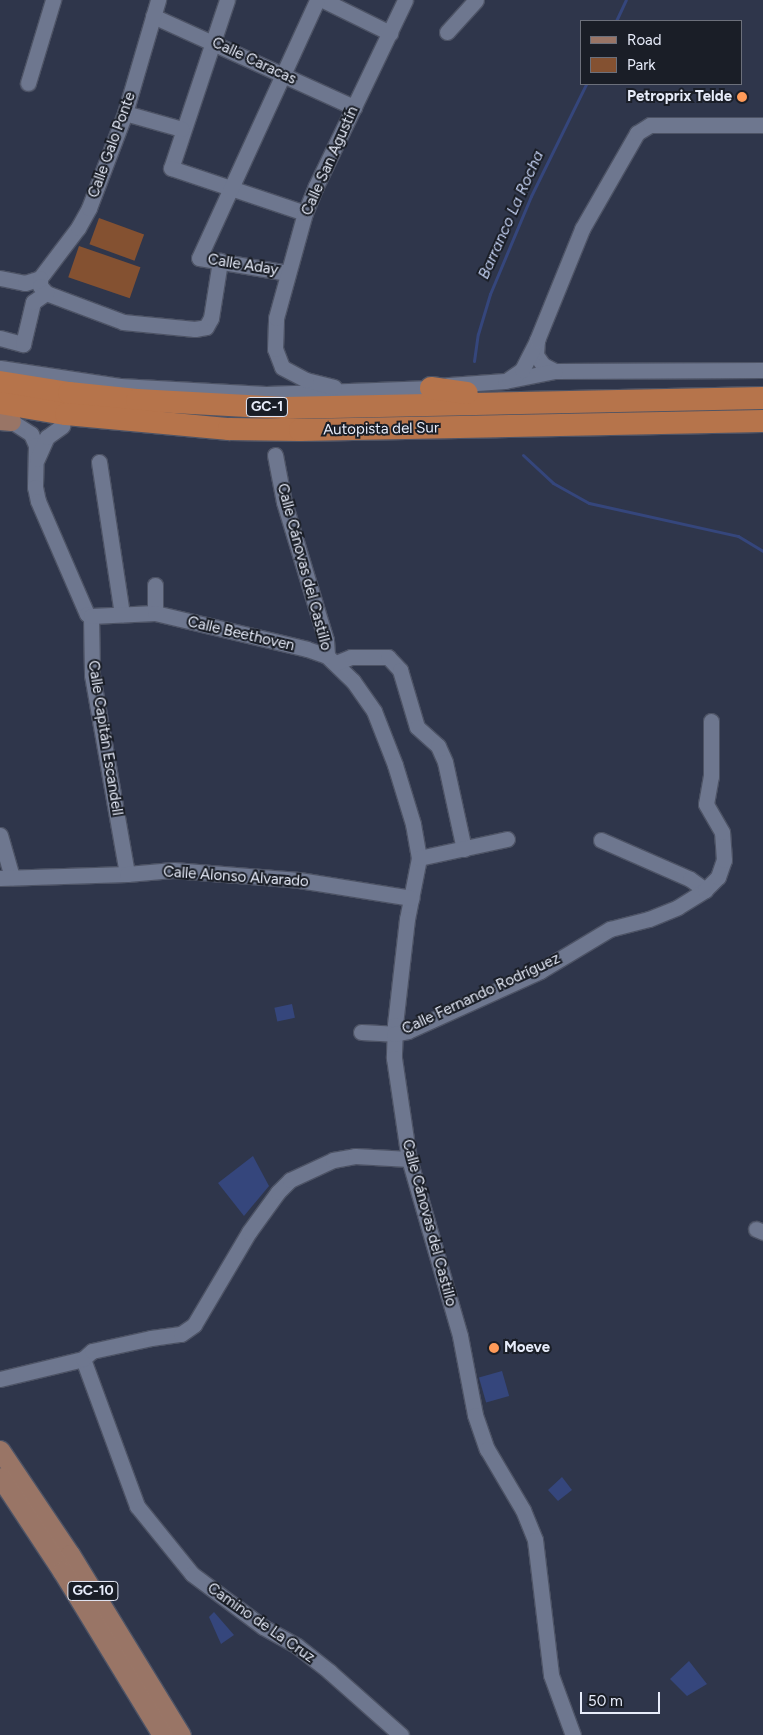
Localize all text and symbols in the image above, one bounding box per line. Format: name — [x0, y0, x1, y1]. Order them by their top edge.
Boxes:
legend — [580, 20, 743, 85]
text: Road — [627, 31, 662, 49]
street label: Calle Caracas — [209, 34, 299, 88]
text: Park — [627, 56, 656, 74]
place label: Petroprix Telde — [627, 88, 732, 106]
street label: Calle Galo Ponte — [85, 90, 139, 200]
marker: Petroprix Telde — [736, 91, 748, 103]
street label: Calle San Agustín — [298, 104, 362, 218]
water label: Barranco La Rocha — [474, 148, 548, 282]
street label: Calle Aday — [206, 251, 280, 279]
road number: GC-1 — [246, 396, 288, 418]
street label: Autopista del Sur — [323, 419, 439, 439]
street label: Calle Cánovas del Castillo — [273, 482, 335, 652]
street label: Calle Beethoven — [186, 613, 296, 655]
street label: Calle Capitán Escandell — [84, 659, 126, 817]
street label: Calle Alonso Alvarado — [163, 863, 309, 891]
street label: Calle Fernando Rodríguez — [399, 949, 563, 1039]
street label: Calle Cánovas del Castillo — [398, 1138, 460, 1308]
place label: Moeve — [504, 1339, 550, 1357]
marker: Moeve — [488, 1342, 500, 1354]
street label: Camino de La Cruz — [204, 1579, 318, 1667]
road number: GC-10 — [67, 1580, 119, 1602]
scale bar — [583, 1682, 663, 1714]
text: 50 m — [588, 1692, 623, 1710]

